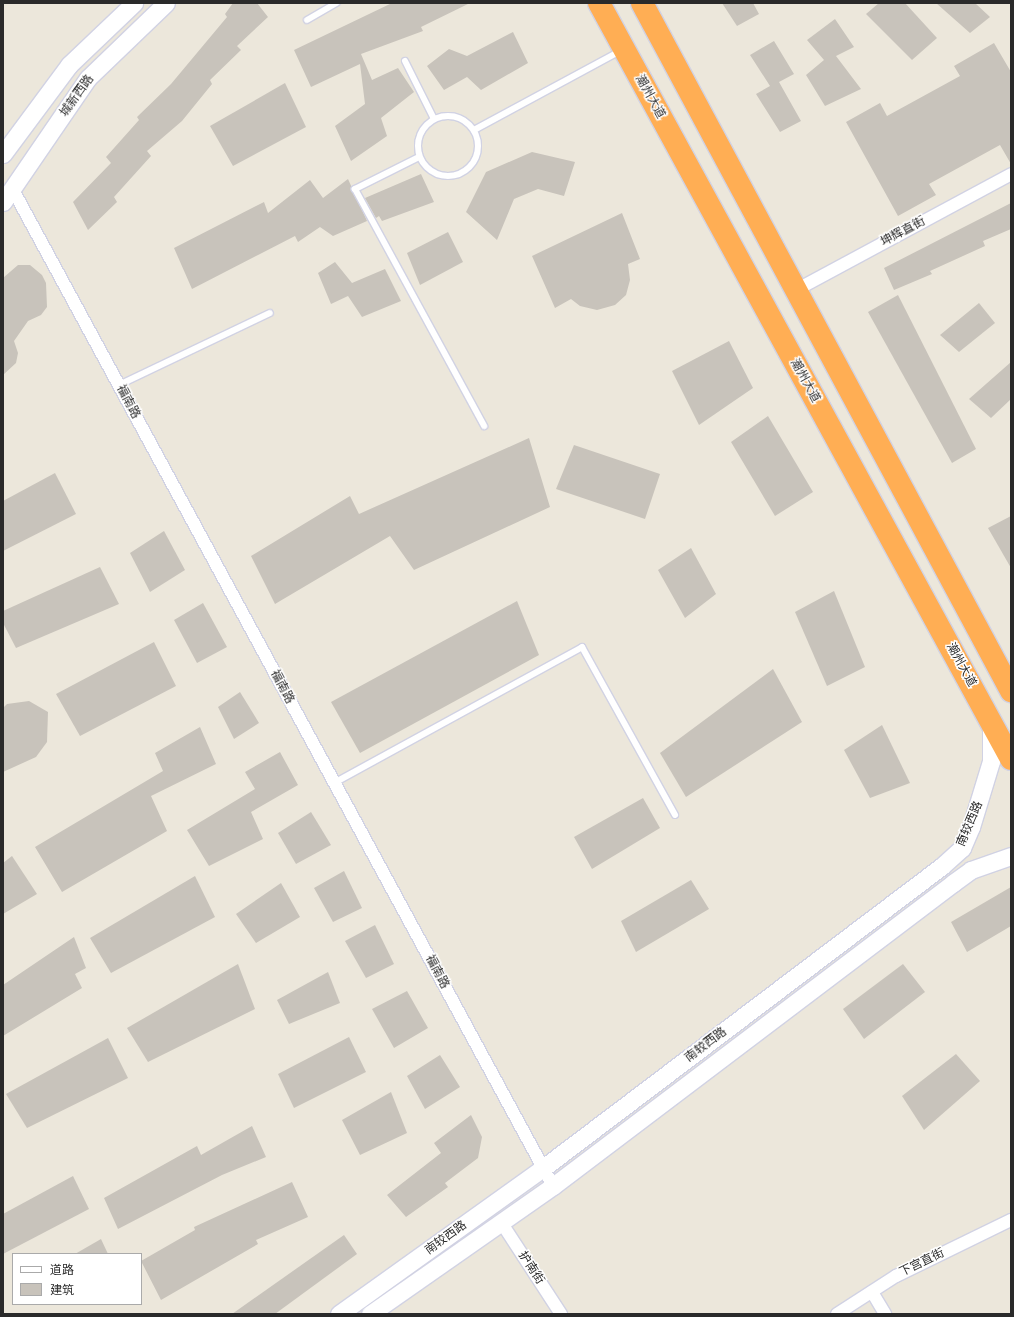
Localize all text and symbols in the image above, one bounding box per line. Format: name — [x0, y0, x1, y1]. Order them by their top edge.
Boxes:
street label: 城新西路 — [57, 72, 97, 120]
street label: 潮州大道 — [632, 73, 668, 121]
street label: 坤辉直街 — [878, 214, 928, 250]
street label: 潮州大道 — [787, 357, 823, 405]
street label: 福南路 — [113, 383, 143, 421]
street label: 潮州大道 — [943, 641, 979, 689]
street label: 福南路 — [267, 668, 297, 706]
street label: 南较西路 — [954, 799, 986, 849]
street label: 福南路 — [422, 953, 452, 991]
street label: 南较西路 — [682, 1025, 730, 1065]
street label: 南较西路 — [422, 1218, 470, 1258]
street label: 下宫直街 — [897, 1246, 947, 1280]
street label: 护南街 — [515, 1249, 547, 1287]
legend — [12, 1253, 142, 1305]
text: 道路 — [50, 1263, 74, 1278]
text: 建筑 — [50, 1283, 74, 1298]

